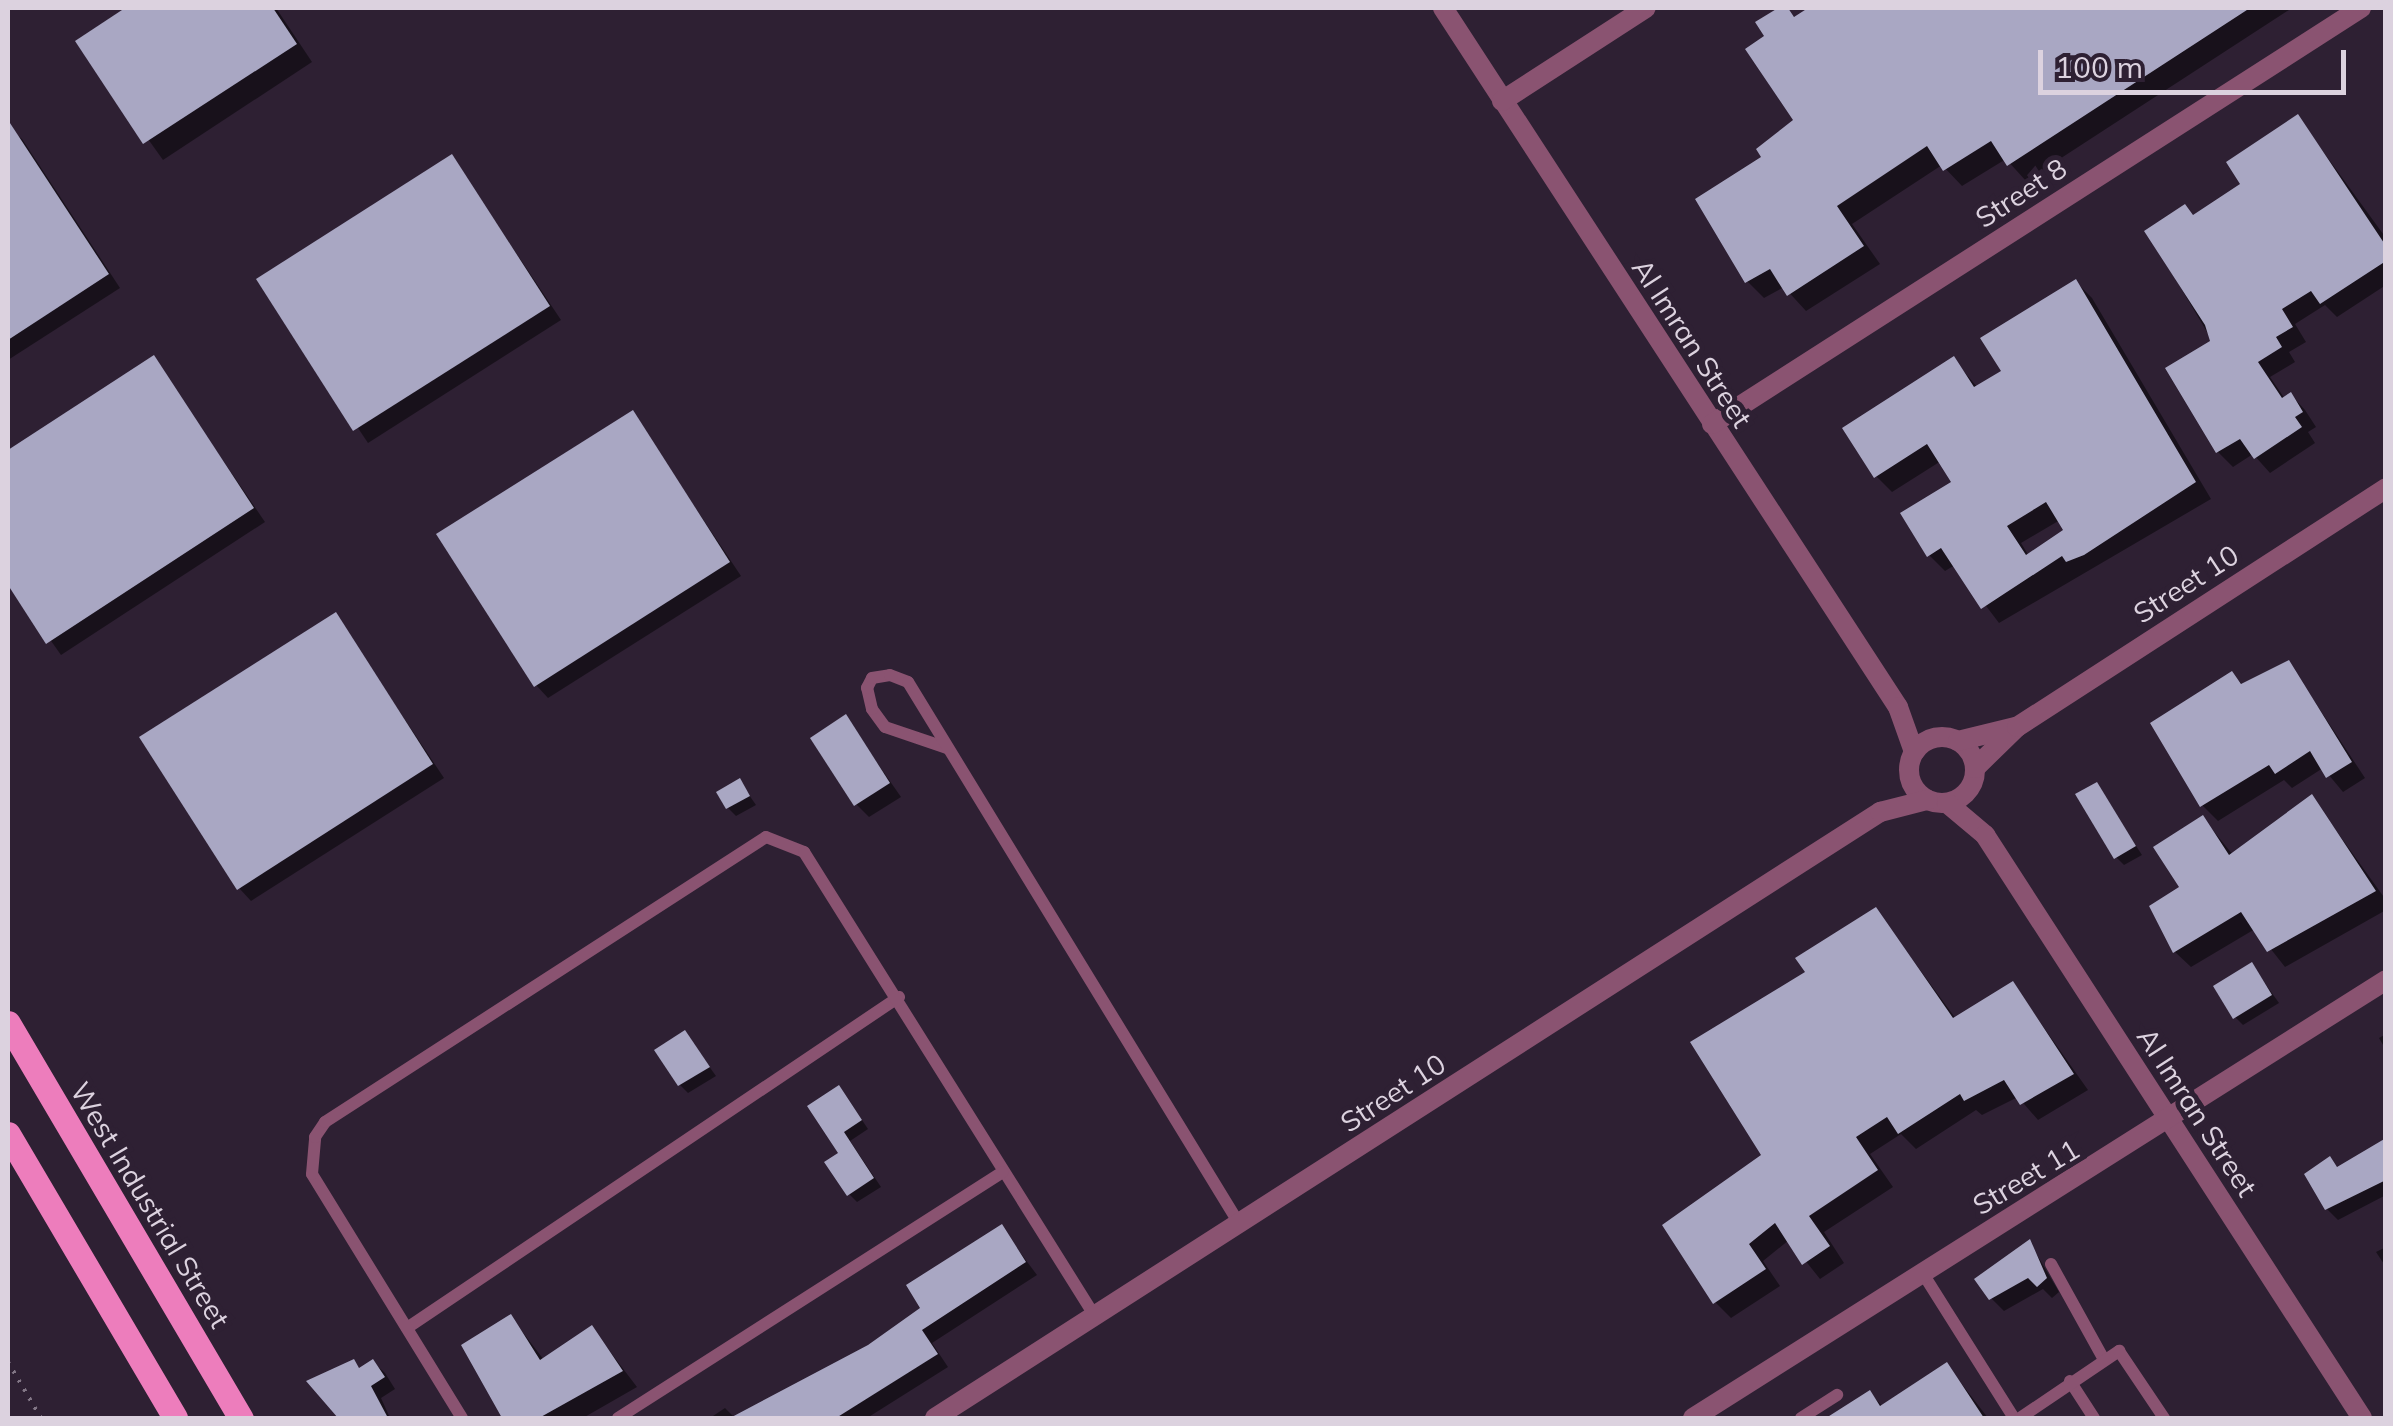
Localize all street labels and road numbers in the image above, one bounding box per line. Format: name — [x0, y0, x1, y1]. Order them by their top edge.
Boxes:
street label: Street 8 — [1969, 151, 2073, 235]
street label: Al Imran Street — [1625, 252, 1759, 434]
street label: Street 10 — [2127, 538, 2245, 630]
street label: Al Imran Street — [2130, 1021, 2264, 1203]
street label: Street 10 — [1334, 1047, 1452, 1139]
street label: West Industrial Street — [63, 1076, 237, 1334]
street label: Street 11 — [1967, 1132, 2085, 1222]

